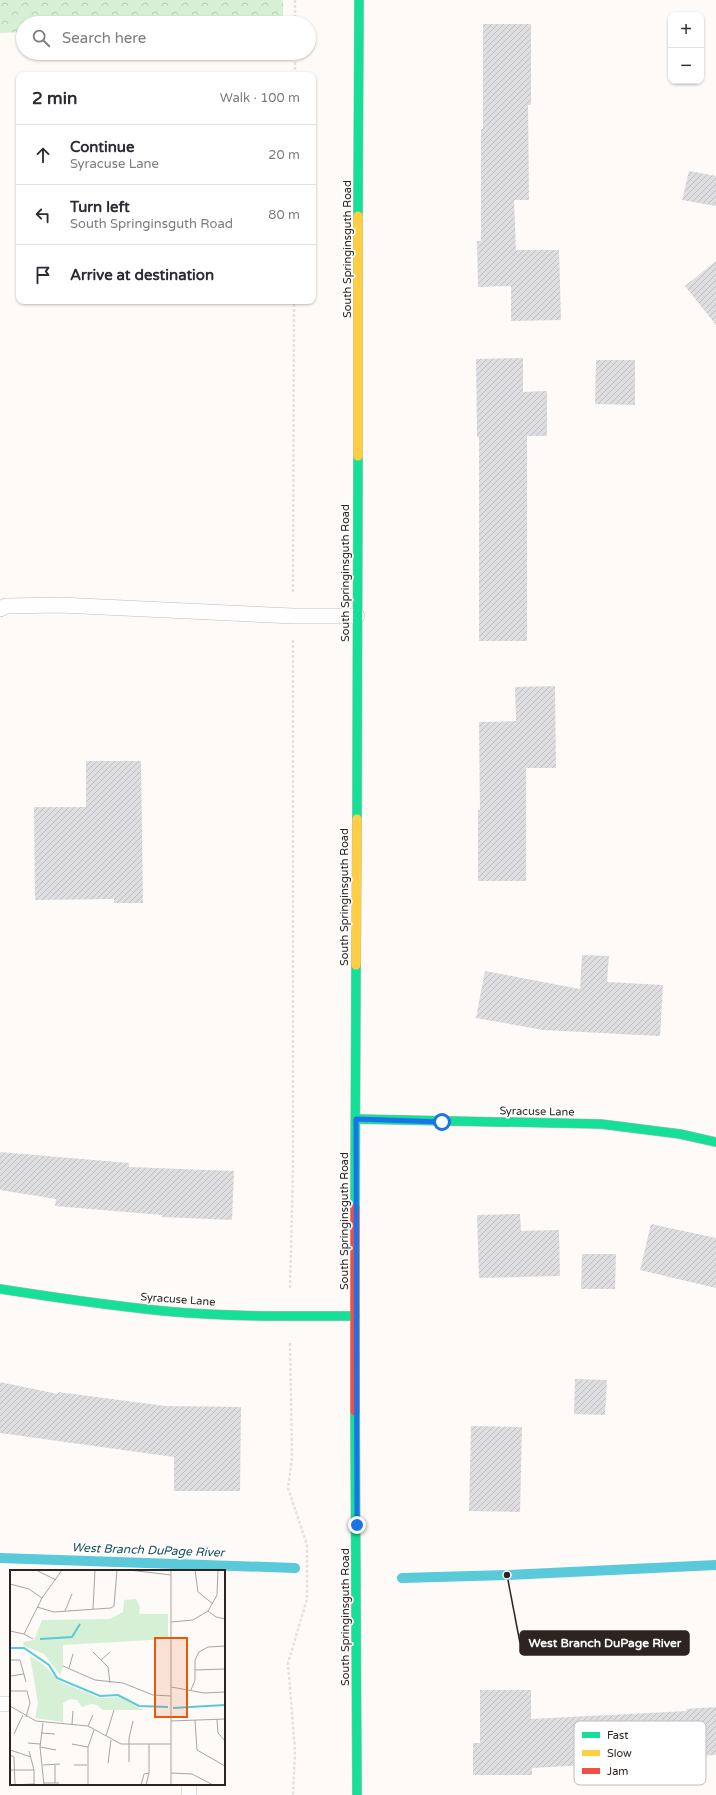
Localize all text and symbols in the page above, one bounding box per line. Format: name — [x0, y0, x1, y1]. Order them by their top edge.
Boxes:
map controls — [668, 12, 704, 84]
button: + — [668, 12, 704, 48]
search box — [16, 16, 316, 60]
icon: search — [30, 27, 52, 49]
text: Search here — [62, 29, 146, 47]
button: − — [668, 48, 704, 84]
text: 2 min — [32, 88, 77, 109]
text: Walk · 100 m — [220, 90, 300, 106]
text: Continue — [70, 138, 134, 156]
icon: ahead — [32, 144, 54, 166]
text: 20 m — [268, 147, 300, 163]
text: Syracuse Lane — [70, 156, 159, 172]
street label: South Springinsguth Road — [341, 180, 354, 318]
text: Turn left — [70, 198, 130, 216]
icon: left — [32, 204, 54, 226]
text: 80 m — [268, 207, 300, 223]
text: South Springinsguth Road — [70, 216, 233, 232]
icon: arrive — [32, 264, 54, 286]
text: Arrive at destination — [70, 266, 214, 284]
street label: South Springinsguth Road — [339, 504, 352, 642]
street label: South Springinsguth Road — [338, 828, 351, 966]
street label: Syracuse Lane — [499, 1104, 575, 1119]
route start — [433, 1113, 451, 1131]
street label: South Springinsguth Road — [338, 1152, 351, 1290]
street label: Syracuse Lane — [140, 1290, 216, 1309]
route end — [348, 1516, 366, 1534]
water label: West Branch DuPage River — [71, 1540, 226, 1560]
street label: South Springinsguth Road — [339, 1548, 352, 1686]
inset map — [10, 1570, 225, 1785]
callout: West Branch DuPage River — [520, 1631, 689, 1655]
text: West Branch DuPage River — [529, 1636, 682, 1651]
legend — [574, 1721, 706, 1785]
text: Fast — [607, 1729, 628, 1742]
text: Slow — [607, 1747, 632, 1760]
text: Jam — [607, 1765, 628, 1778]

